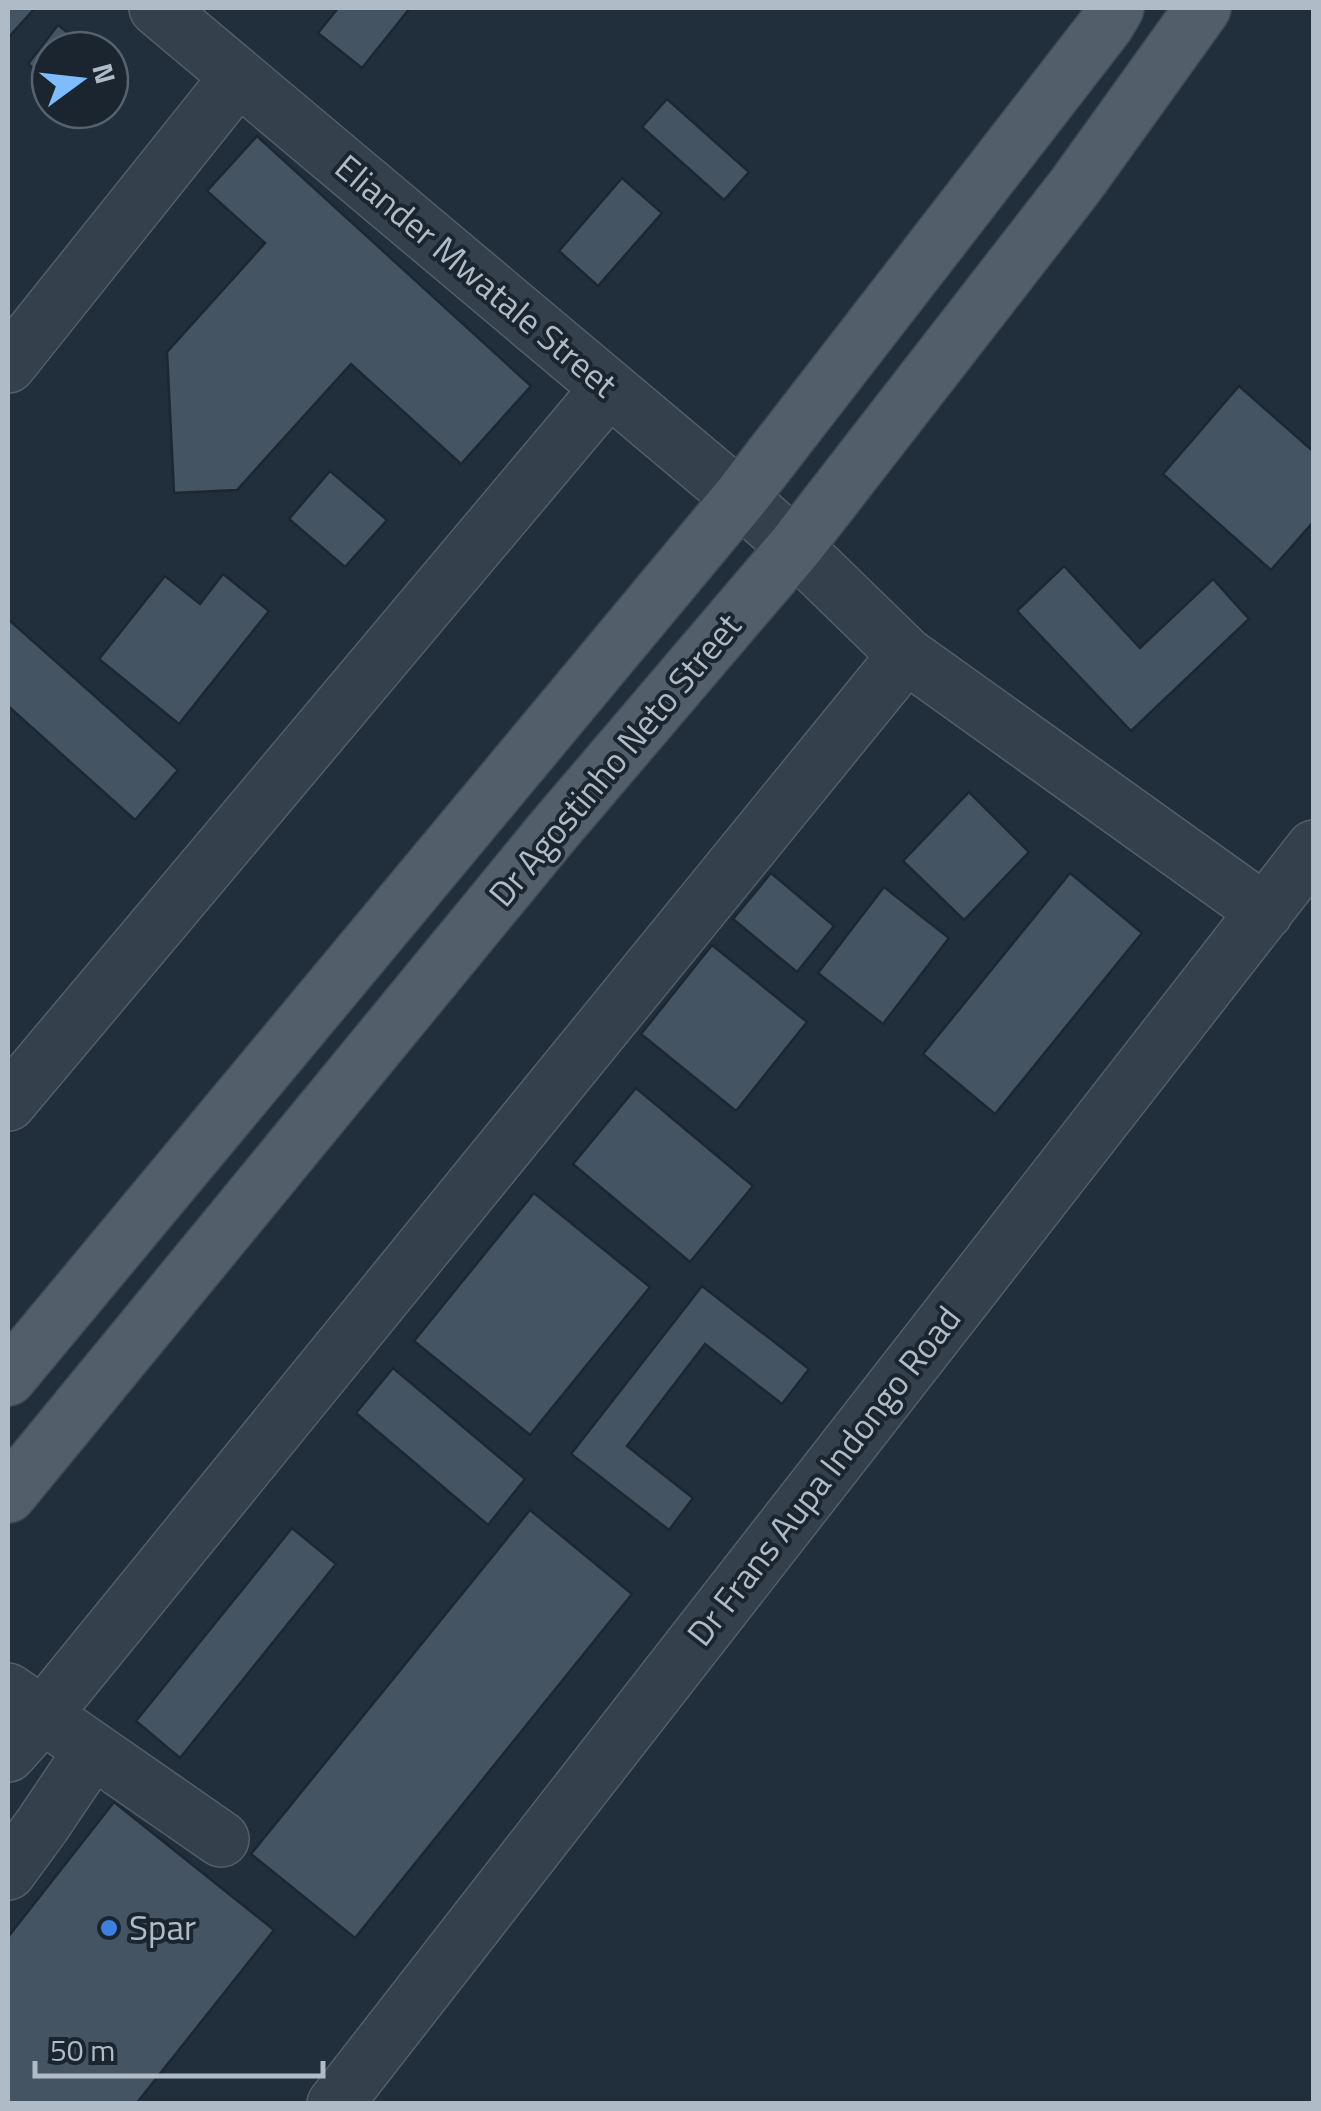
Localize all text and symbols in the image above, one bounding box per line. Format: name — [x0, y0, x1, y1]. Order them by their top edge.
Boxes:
north arrow — [30, 30, 130, 130]
text: N — [81, 58, 128, 88]
street label: Eliander Mwatale Street — [324, 141, 630, 410]
street label: Dr Agostinho Neto Street — [475, 601, 754, 918]
street label: Dr Frans Aupa Indongo Road — [673, 1294, 973, 1657]
place label: Spar — [129, 1900, 196, 1954]
marker: Spar — [98, 1917, 120, 1939]
scale bar — [35, 2016, 322, 2078]
text: 50 m — [50, 2027, 115, 2073]

